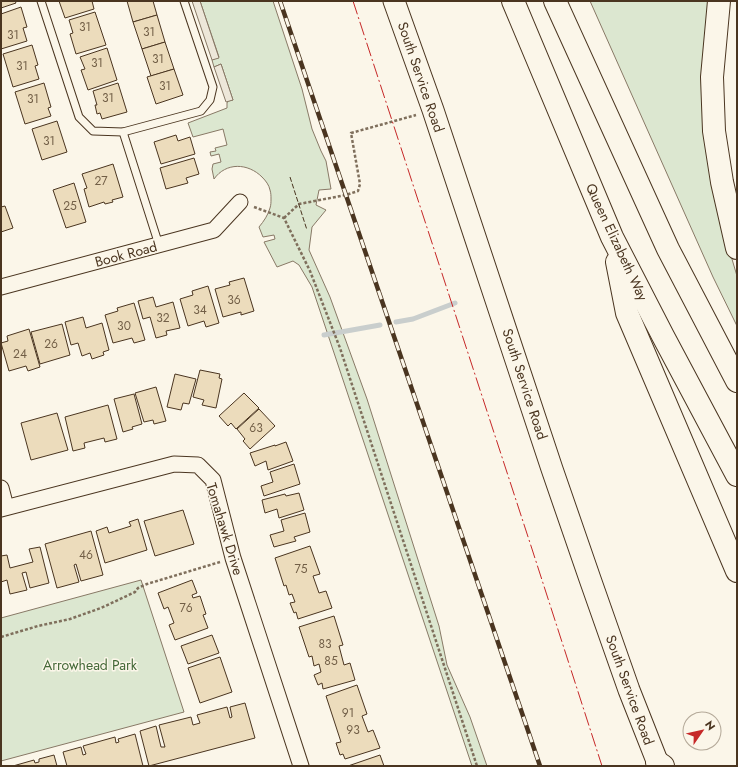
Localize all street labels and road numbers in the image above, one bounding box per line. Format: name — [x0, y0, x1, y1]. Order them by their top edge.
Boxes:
street label: South Service Road — [393, 19, 449, 135]
street label: Queen Elizabeth Way — [581, 180, 653, 305]
street label: Book Road — [93, 236, 159, 272]
street label: South Service Road — [498, 326, 552, 442]
street label: Tomahawk Drive — [201, 480, 249, 578]
street label: South Service Road — [601, 632, 659, 748]

